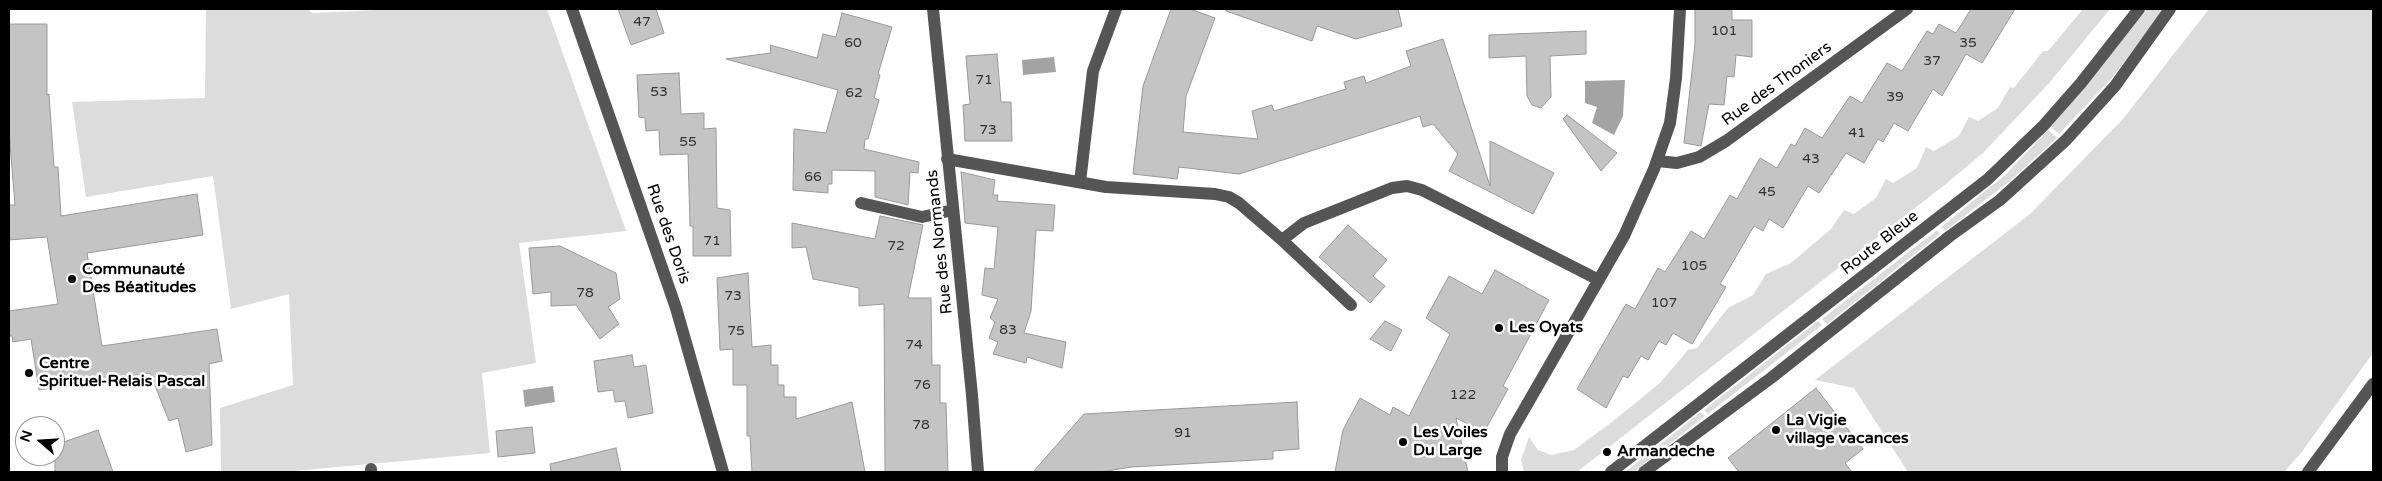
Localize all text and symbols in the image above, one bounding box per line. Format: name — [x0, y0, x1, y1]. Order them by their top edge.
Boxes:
house number: 47 — [633, 14, 651, 30]
house number: 101 — [1711, 23, 1737, 39]
house number: 60 — [844, 35, 862, 51]
house number: 35 — [1959, 35, 1977, 51]
street label: Rue des Thoniers — [1718, 38, 1836, 130]
house number: 37 — [1923, 53, 1941, 69]
house number: 71 — [975, 72, 993, 88]
house number: 53 — [650, 84, 668, 100]
house number: 62 — [845, 85, 863, 101]
house number: 39 — [1886, 89, 1904, 105]
house number: 73 — [979, 122, 997, 138]
house number: 41 — [1848, 125, 1866, 141]
house number: 55 — [679, 134, 697, 150]
house number: 43 — [1802, 151, 1820, 167]
house number: 66 — [804, 169, 822, 185]
street label: Rue des Normands — [923, 169, 957, 315]
street label: Rue des Doris — [642, 181, 694, 287]
house number: 45 — [1758, 184, 1776, 200]
street label: Route Bleue — [1837, 207, 1923, 279]
house number: 71 — [703, 233, 721, 249]
house number: 72 — [887, 238, 905, 254]
house number: 105 — [1681, 258, 1707, 274]
place label: Communauté Des Béatitudes — [82, 260, 196, 298]
marker: Communauté Des Béatitudes — [66, 273, 78, 285]
house number: 78 — [576, 285, 594, 301]
house number: 73 — [724, 288, 742, 304]
house number: 107 — [1651, 295, 1677, 311]
place label: Les Oyats — [1509, 318, 1583, 338]
house number: 83 — [999, 322, 1017, 338]
marker: Les Oyats — [1493, 322, 1505, 334]
house number: 75 — [727, 323, 745, 339]
house number: 74 — [905, 337, 923, 353]
place label: Centre Spirituel-Relais Pascal — [39, 354, 205, 392]
marker: Centre Spirituel-Relais Pascal — [23, 367, 35, 379]
house number: 76 — [913, 377, 931, 393]
house number: 122 — [1450, 387, 1476, 403]
place label: La Vigie village vacances — [1786, 411, 1909, 449]
north arrow — [15, 416, 65, 466]
house number: 78 — [912, 417, 930, 433]
place label: Les Voiles Du Large — [1413, 423, 1488, 461]
marker: La Vigie village vacances — [1770, 424, 1782, 436]
house number: 91 — [1174, 425, 1192, 441]
text: N — [16, 428, 36, 444]
marker: Les Voiles Du Large — [1397, 436, 1409, 448]
place label: Armandeche — [1617, 442, 1715, 462]
marker: Armandeche — [1601, 446, 1613, 458]

